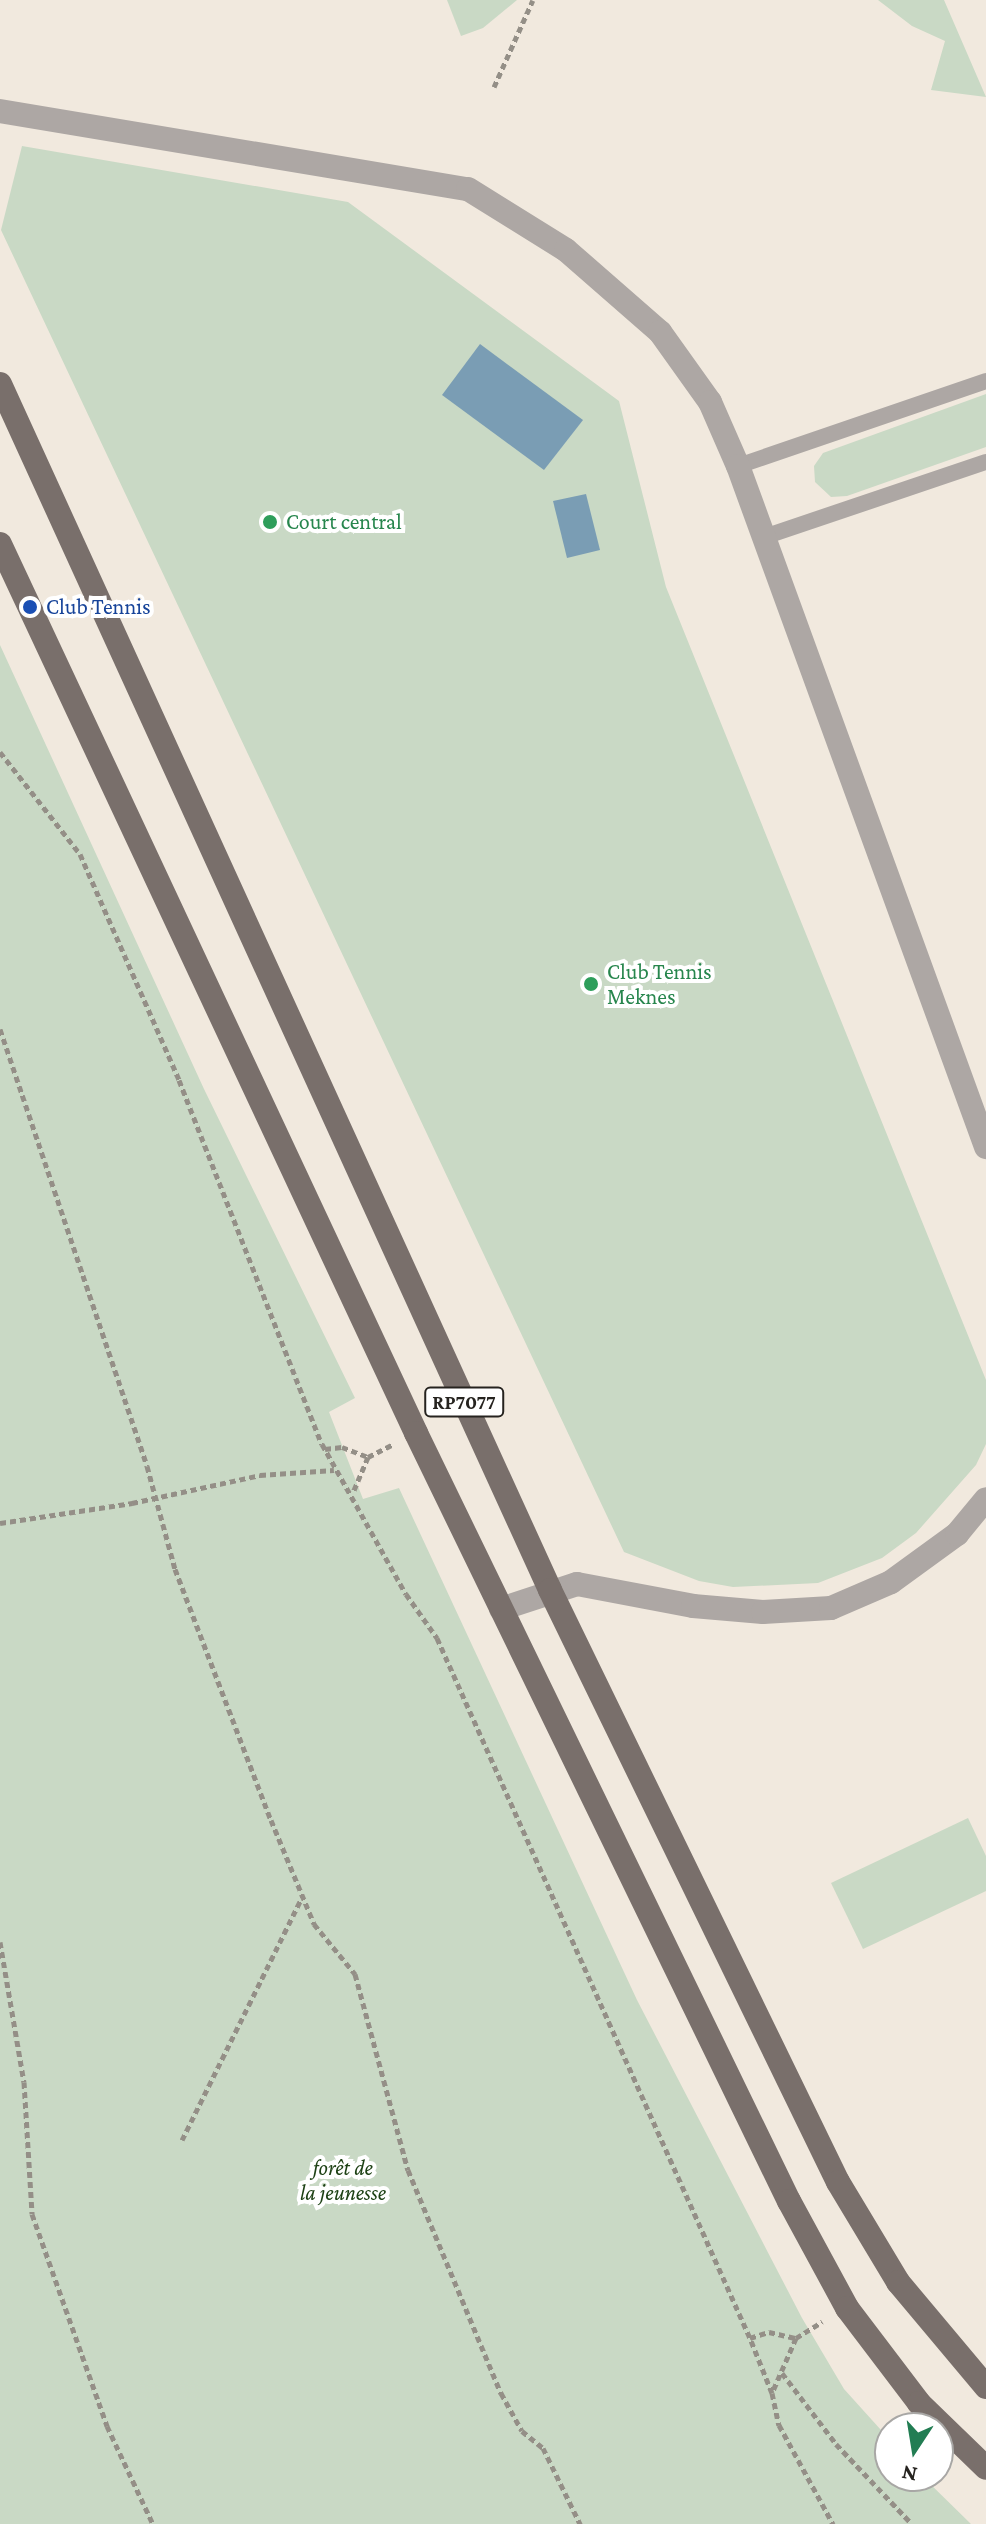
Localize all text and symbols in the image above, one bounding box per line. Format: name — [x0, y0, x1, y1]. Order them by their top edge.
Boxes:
place label: Court central — [286, 509, 402, 535]
marker: Court central — [261, 513, 279, 531]
place label: Club Tennis — [46, 594, 151, 620]
marker: Club Tennis — [21, 598, 39, 616]
place label: Club Tennis Meknes — [607, 958, 712, 1010]
marker: Club Tennis Meknes — [582, 975, 600, 993]
road number: RP7077 — [424, 1386, 504, 1418]
park label: forêt de la jeunesse — [300, 2154, 386, 2206]
north arrow — [874, 2412, 954, 2492]
text: N — [899, 2460, 919, 2488]

